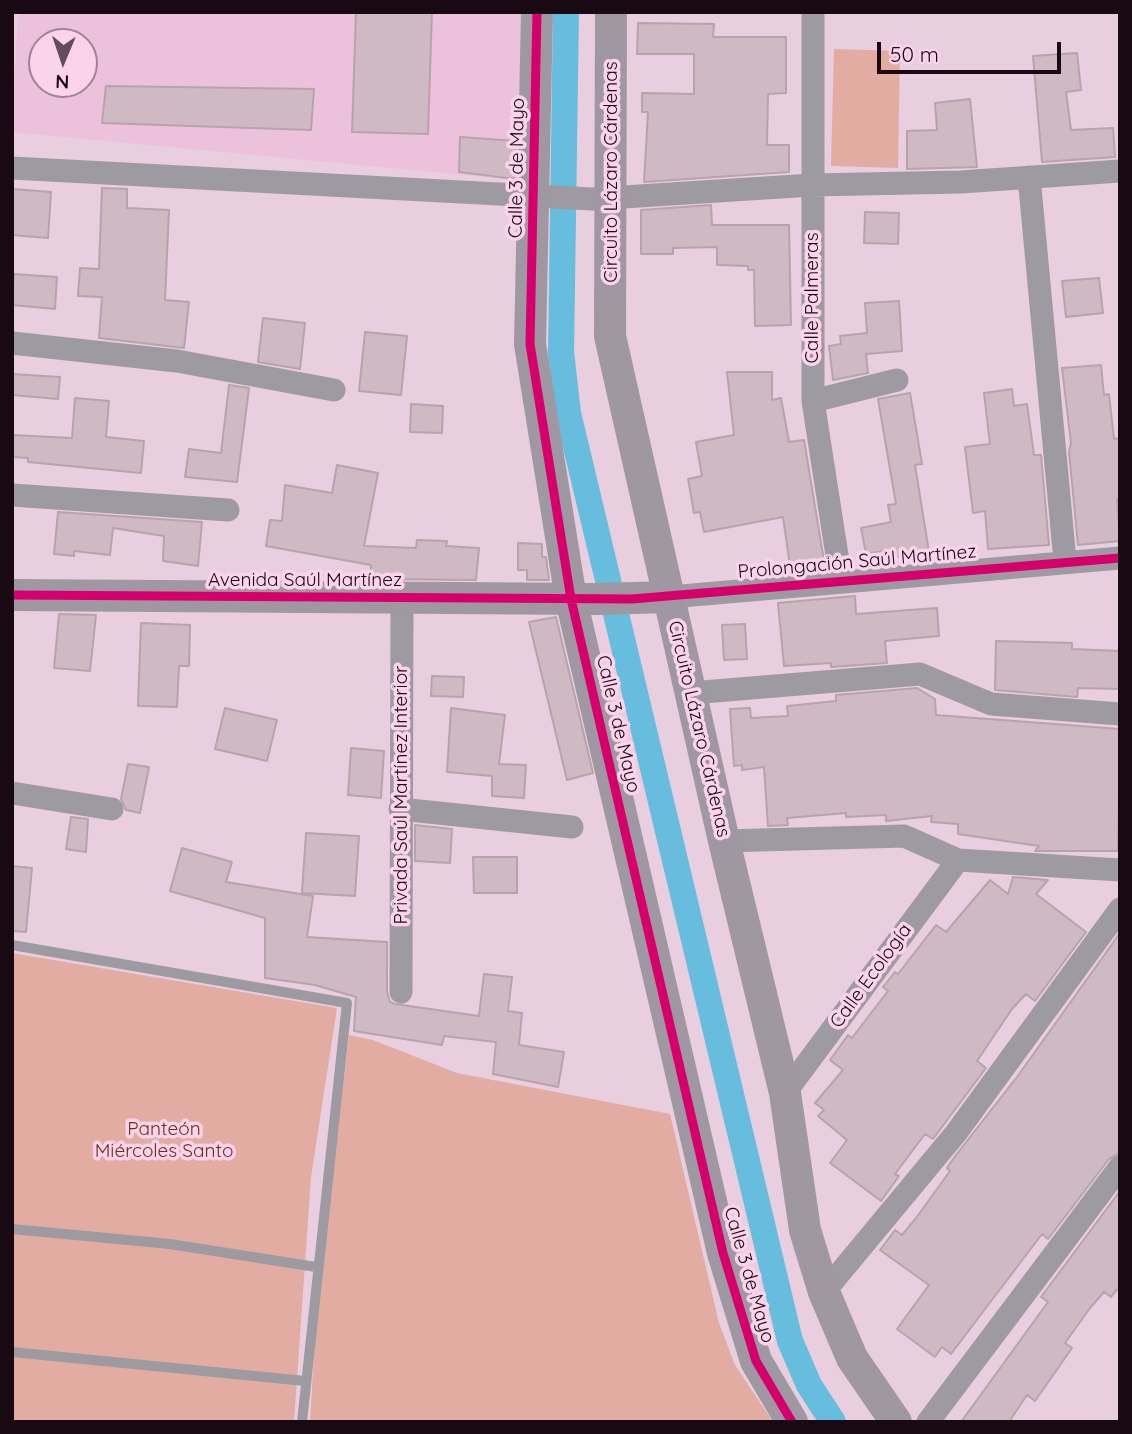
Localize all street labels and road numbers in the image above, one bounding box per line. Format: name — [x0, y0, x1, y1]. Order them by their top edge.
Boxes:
street label: Circuito Lázaro Cárdenas — [600, 61, 622, 283]
street label: Calle 3 de Mayo — [504, 98, 530, 238]
street label: Calle Palmeras — [801, 232, 823, 364]
street label: Prolongación Saúl Martínez — [737, 540, 977, 584]
street label: Avenida Saúl Martínez — [208, 569, 402, 591]
street label: Circuito Lázaro Cárdenas — [663, 619, 735, 839]
street label: Calle 3 de Mayo — [591, 653, 645, 795]
street label: Privada Saúl Martínez Interior — [390, 666, 412, 924]
street label: Calle Ecología — [825, 919, 917, 1033]
street label: Calle 3 de Mayo — [719, 1204, 779, 1346]

